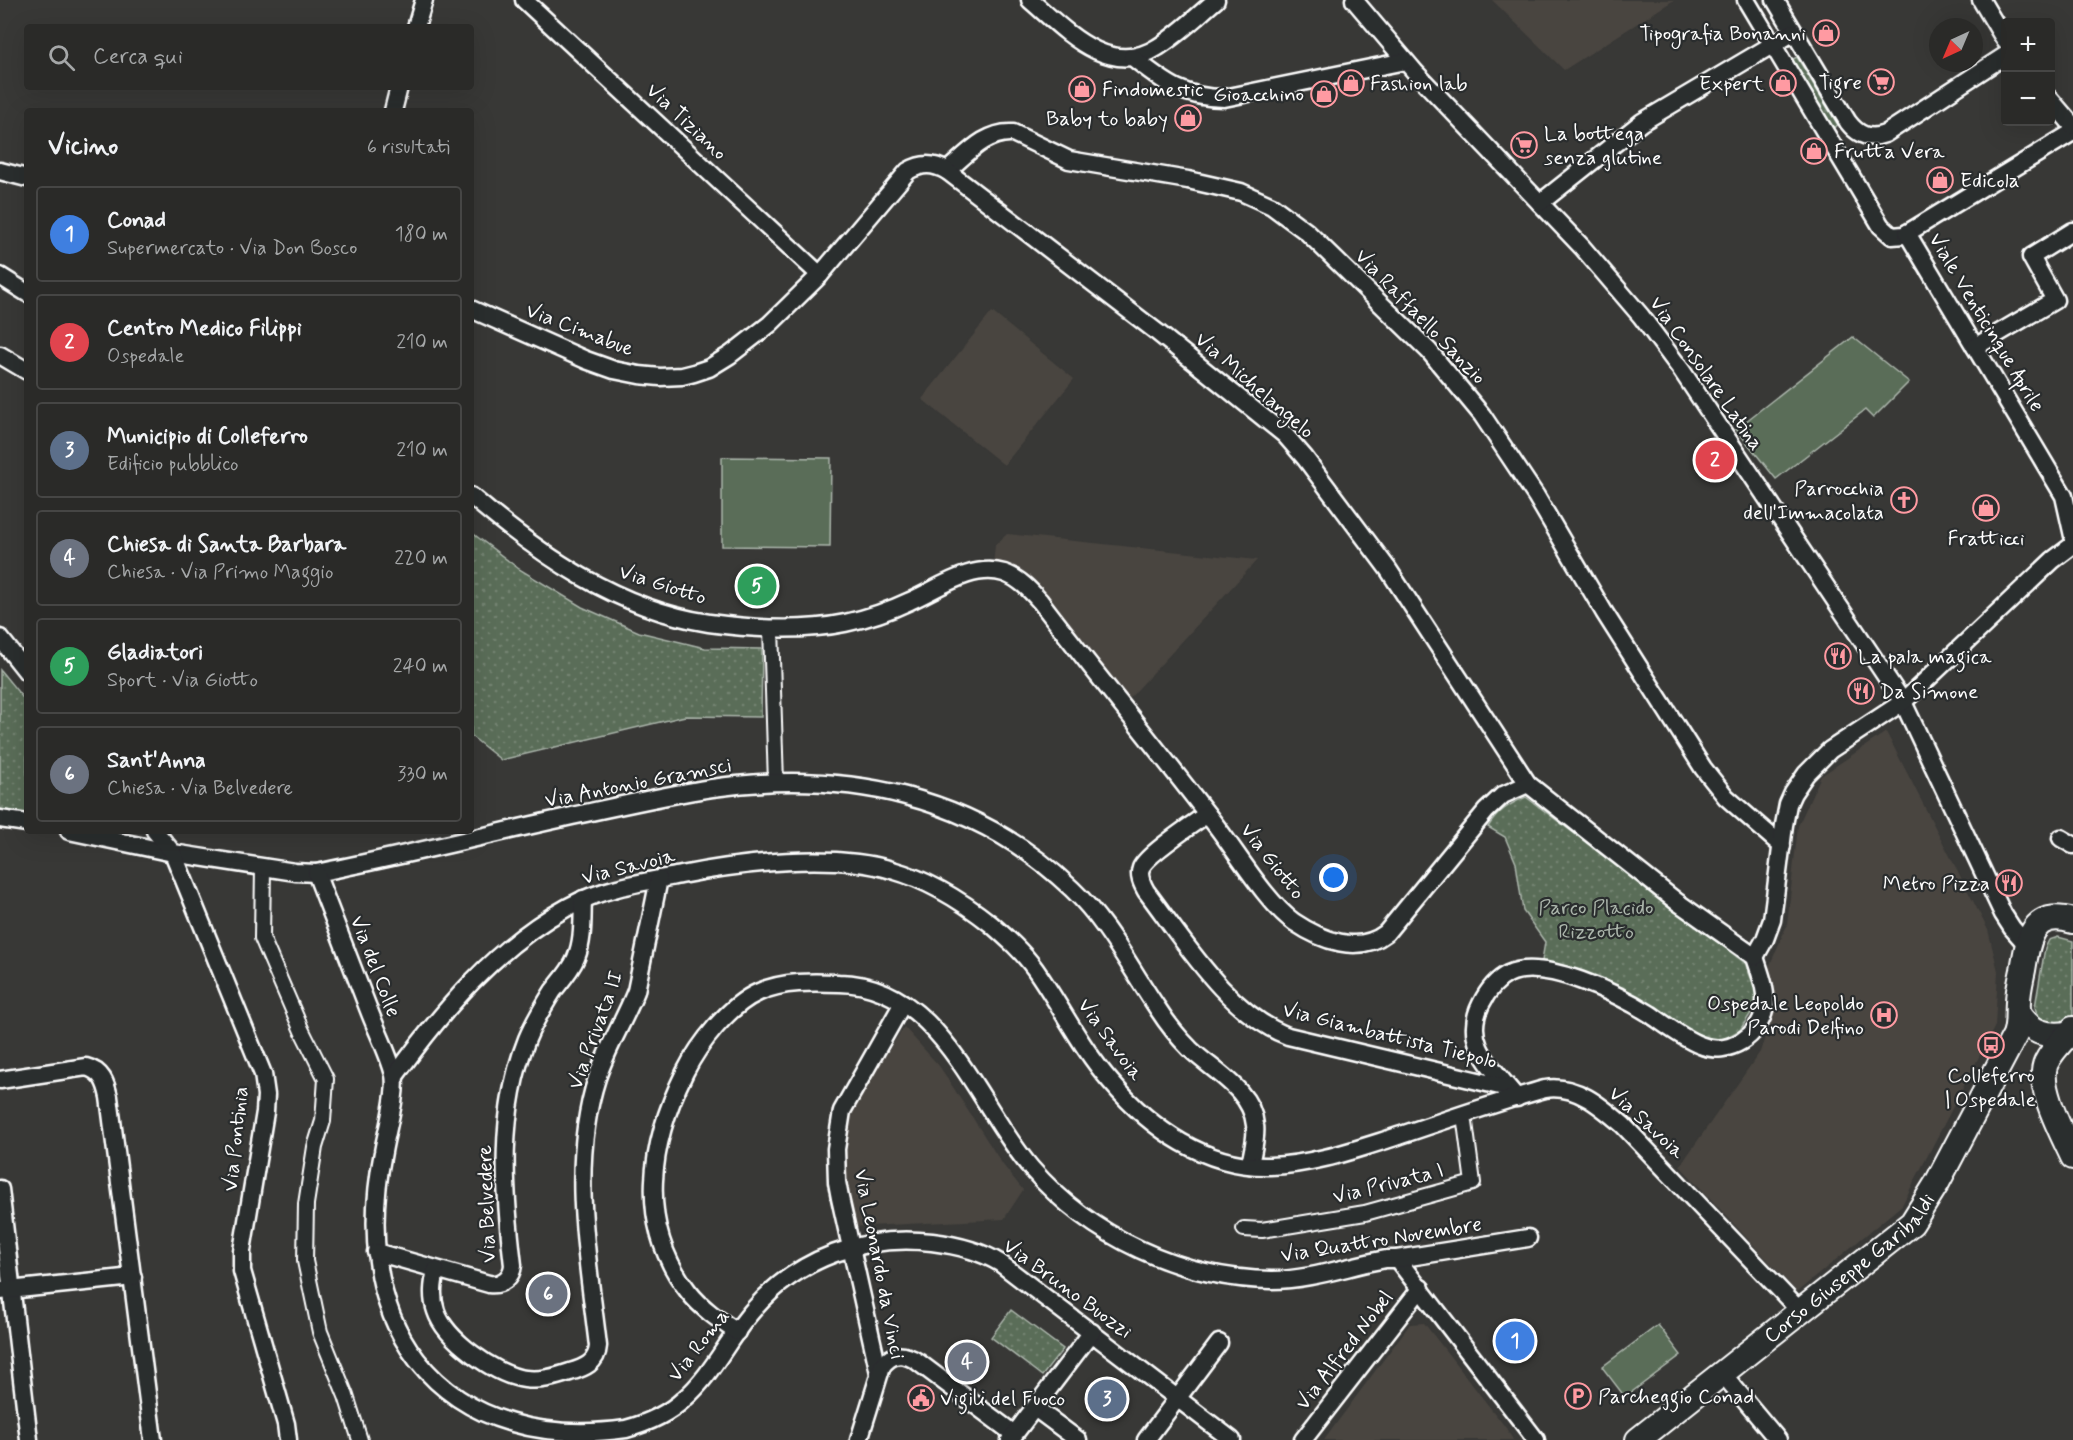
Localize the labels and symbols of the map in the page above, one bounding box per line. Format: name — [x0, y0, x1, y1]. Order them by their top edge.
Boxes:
shop icon: Tipografia Bonanni — [1811, 18, 1841, 48]
north arrow — [1929, 18, 1983, 72]
place label: Tipografia Bonanni — [1639, 20, 1806, 49]
supermarket icon: Tigre — [1866, 67, 1896, 97]
shop icon: Fashion lab — [1336, 68, 1366, 98]
shop icon: Expert — [1768, 68, 1798, 98]
place label: Tigre — [1818, 69, 1862, 99]
place label: Fashion lab — [1370, 70, 1468, 98]
place label: Expert — [1699, 70, 1765, 98]
shop icon: Findomestic — [1067, 74, 1097, 104]
place label: Findomestic — [1102, 76, 1203, 104]
street label: Via Tiziano — [640, 77, 733, 167]
shop icon: Gioacchino — [1309, 79, 1339, 109]
place label: Gioacchino — [1213, 81, 1304, 109]
shop icon: Baby to baby — [1173, 103, 1203, 133]
place label: Baby to baby — [1046, 105, 1168, 133]
place label: La bottega senza glutine — [1544, 120, 1662, 172]
supermarket icon: La bottega senza glutine — [1509, 130, 1539, 160]
shop icon: Frutta Vera — [1799, 136, 1829, 166]
place label: Frutta Vera — [1834, 138, 1945, 166]
shop icon: Edicola — [1925, 165, 1955, 195]
place label: Edicola — [1960, 167, 2020, 195]
street label: Viale Venticinque Aprile — [1921, 228, 2051, 418]
street label: Via Raffaello Sanzio — [1348, 243, 1492, 391]
street label: Via Consolare Latina — [1642, 291, 1770, 456]
street label: Via Cimabue — [522, 297, 638, 363]
street label: Via Michelangelo — [1188, 326, 1320, 446]
pin: 2 — [1696, 438, 1734, 482]
place label: Parrocchia dell'Immacolata — [1743, 475, 1884, 527]
church icon: Parrocchia dell'Immacolata — [1889, 485, 1919, 515]
shop icon: Fratticci — [1971, 493, 2001, 523]
place label: Fratticci — [1948, 525, 2025, 553]
street label: Via Giotto — [615, 558, 710, 612]
pin: 5 — [738, 564, 777, 608]
restaurant icon: La pala magica — [1823, 641, 1853, 671]
place label: La pala magica — [1858, 643, 1992, 673]
restaurant icon: Da Simone — [1846, 676, 1876, 706]
place label: Da Simone — [1880, 678, 1978, 706]
street label: Via Antonio Gramsci — [542, 751, 734, 815]
street label: Via Giotto — [1233, 817, 1311, 906]
street label: Via Savoia — [579, 842, 678, 892]
your location — [1319, 863, 1348, 892]
restaurant icon: Metro Pizza — [1994, 868, 2024, 898]
place label: Metro Pizza — [1883, 870, 1990, 898]
park label: Parco Placido Rizzotto — [1538, 894, 1654, 946]
street label: Via del Colle — [343, 912, 407, 1021]
street label: Via Privata II — [562, 967, 630, 1094]
place label: Ospedale Leopoldo Parodi Delfino — [1707, 990, 1864, 1042]
street label: Via Savoia — [1071, 993, 1150, 1087]
street label: Via Giambattista Tiepolo — [1280, 996, 1500, 1076]
hospital icon: Ospedale Leopoldo Parodi Delfino — [1869, 1000, 1899, 1030]
bus stop icon: Colleferro | Ospedale — [1976, 1030, 2006, 1060]
place label: Colleferro | Ospedale — [1946, 1062, 2036, 1114]
street label: Via Savoia — [1602, 1080, 1691, 1166]
street label: Via Pontinia — [217, 1085, 255, 1193]
street label: Via Belvedere — [471, 1144, 503, 1263]
street label: Via Privata I — [1330, 1157, 1447, 1211]
street label: Via Leonardo da Vinci — [847, 1167, 911, 1362]
street label: Corso Giuseppe Garibaldi — [1758, 1188, 1942, 1350]
street label: Via Quattro Novembre — [1279, 1210, 1484, 1270]
street label: Via Bruno Buozzi — [997, 1232, 1138, 1345]
pin: 6 — [528, 1272, 568, 1316]
street label: Via Alfred Nobel — [1289, 1285, 1400, 1416]
street label: Via Roma — [661, 1303, 736, 1388]
pin: 1 — [1496, 1318, 1534, 1364]
pin: 4 — [948, 1340, 986, 1384]
pin: 3 — [1088, 1376, 1126, 1422]
parking icon: Parcheggio Conad — [1563, 1381, 1593, 1411]
public building icon: Vigili del Fuoco — [906, 1383, 936, 1413]
place label: Parcheggio Conad — [1598, 1383, 1754, 1413]
place label: Vigili del Fuoco — [940, 1385, 1065, 1415]

